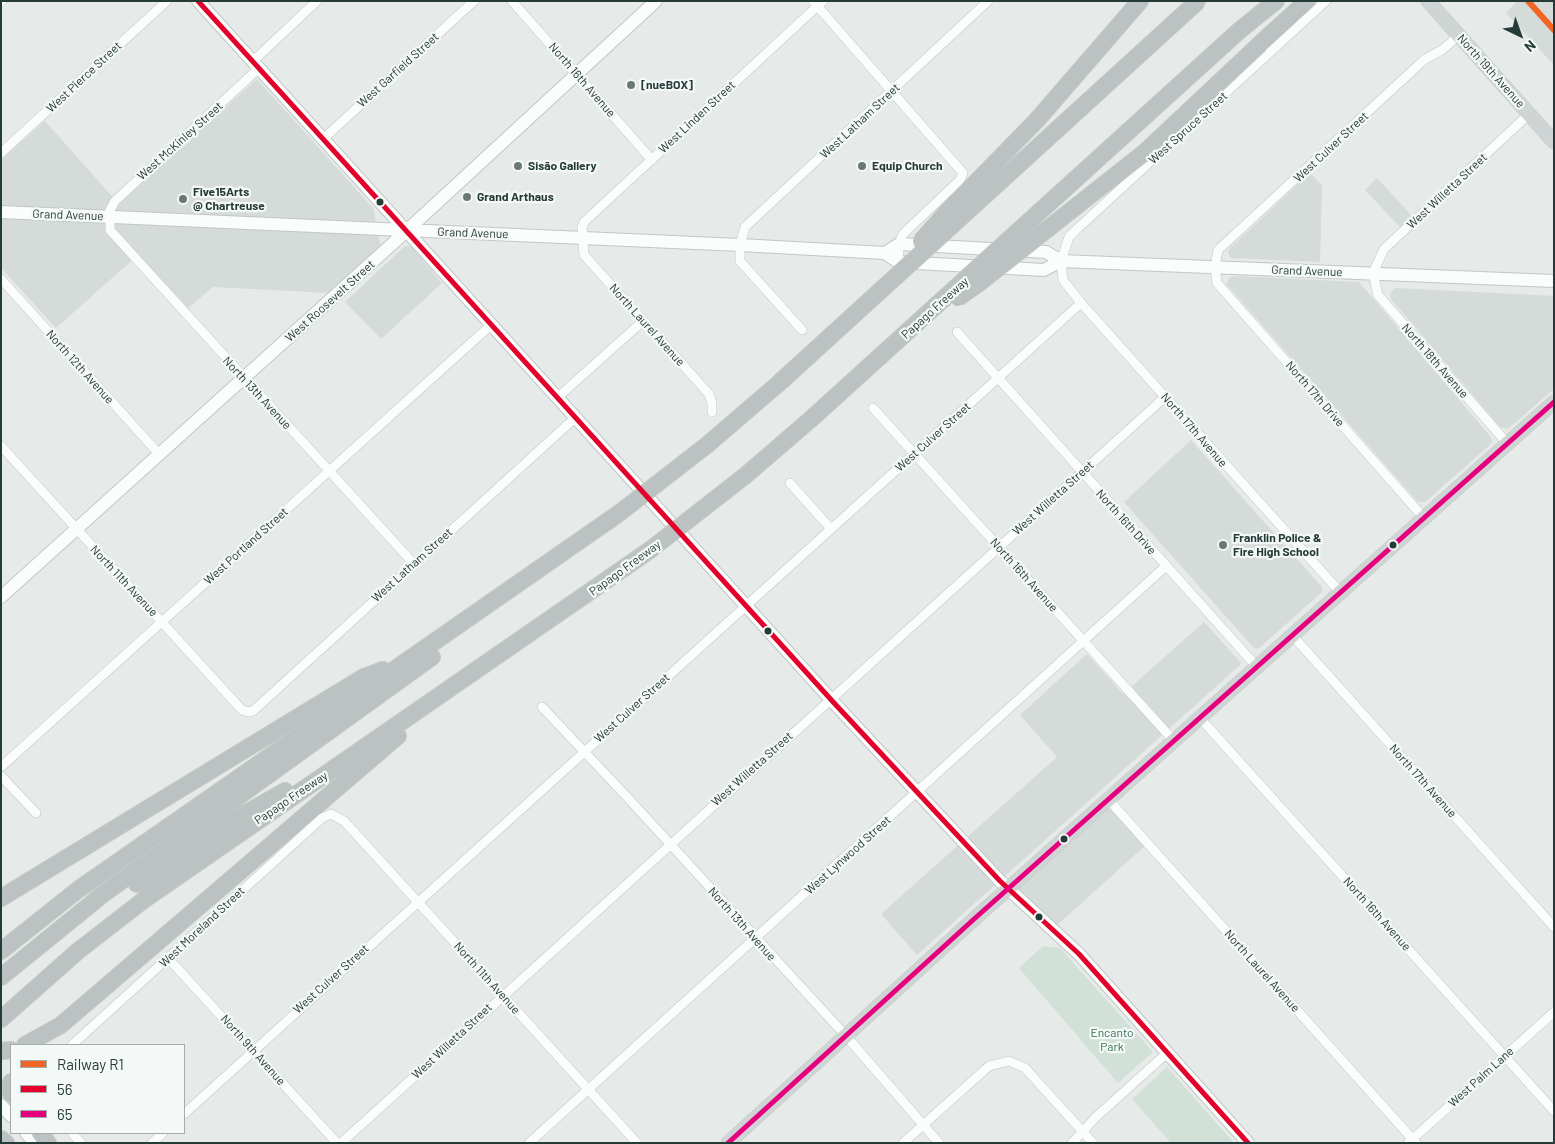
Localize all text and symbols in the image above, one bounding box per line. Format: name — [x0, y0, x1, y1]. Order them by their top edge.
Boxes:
north arrow — [1495, 10, 1545, 60]
street label: West Garfield Street — [354, 30, 442, 110]
street label: North 19th Avenue — [1454, 31, 1528, 111]
text: N — [1521, 37, 1540, 56]
street label: West Pierce Street — [43, 39, 125, 115]
street label: North 16th Avenue — [546, 40, 618, 120]
place label: [nueBOX] — [641, 78, 693, 92]
street label: West Linden Street — [656, 78, 738, 156]
marker: [nueBOX] — [625, 79, 637, 91]
street label: West Latham Street — [817, 80, 903, 162]
street label: West Spruce Street — [1146, 89, 1230, 167]
street label: West McKinley Street — [134, 99, 226, 183]
street label: West Culver Street — [1291, 109, 1371, 185]
street label: West Willetta Street — [1404, 150, 1490, 232]
place label: Sisāo Gallery — [528, 159, 596, 173]
place label: Equip Church — [872, 159, 942, 173]
marker: Sisāo Gallery — [512, 160, 524, 172]
marker: Equip Church — [856, 160, 868, 172]
place label: Five15Arts @ Chartreuse — [193, 185, 265, 213]
place label: Grand Arthaus — [477, 190, 554, 204]
marker: Grand Arthaus — [461, 191, 473, 203]
marker: Five15Arts @ Chartreuse — [177, 193, 189, 205]
unlabelled marker — [375, 197, 385, 207]
street label: Grand Avenue — [32, 207, 104, 223]
street label: Grand Avenue — [437, 225, 509, 241]
street label: West Roosevelt Street — [282, 257, 378, 345]
street label: Grand Avenue — [1271, 263, 1343, 279]
street label: Papago Freeway — [899, 274, 971, 342]
street label: North Laurel Avenue — [606, 281, 688, 369]
street label: North 18th Avenue — [1399, 321, 1471, 401]
street label: North 12th Avenue — [43, 327, 117, 407]
street label: North 13th Avenue — [220, 354, 294, 432]
street label: North 17th Drive — [1283, 358, 1347, 430]
street label: North 17th Avenue — [1158, 390, 1230, 470]
street label: West Culver Street — [892, 399, 974, 475]
street label: West Willetta Street — [1009, 458, 1097, 538]
street label: North 16th Drive — [1093, 486, 1159, 558]
street label: West Portland Street — [201, 504, 291, 588]
street label: West Latham Street — [369, 525, 455, 605]
place label: Franklin Police & Fire High School — [1233, 531, 1321, 559]
street label: North 16th Avenue — [987, 535, 1061, 615]
street label: Papago Freeway — [586, 537, 664, 599]
marker: Franklin Police & Fire High School — [1217, 539, 1229, 551]
unlabelled marker — [1388, 540, 1398, 550]
street label: North 11th Avenue — [87, 542, 161, 620]
unlabelled marker — [763, 626, 773, 636]
street label: West Culver Street — [591, 670, 673, 746]
street label: West Willetta Street — [708, 729, 796, 809]
street label: North 17th Avenue — [1386, 741, 1460, 821]
street label: Papago Freeway — [252, 768, 330, 828]
street label: West Lynwood Street — [802, 813, 894, 897]
unlabelled marker — [1059, 834, 1069, 844]
street label: North 16th Avenue — [1340, 874, 1414, 954]
street label: West Moreland Street — [156, 884, 248, 970]
street label: North 13th Avenue — [705, 884, 779, 964]
unlabelled marker — [1034, 912, 1044, 922]
street label: North Laurel Avenue — [1221, 927, 1303, 1015]
street label: North 11th Avenue — [451, 939, 523, 1017]
street label: West Culver Street — [290, 941, 372, 1017]
street label: West Willetta Street — [409, 1000, 495, 1082]
street label: North 9th Avenue — [218, 1012, 288, 1088]
park label: Encanto Park — [1090, 1026, 1134, 1054]
legend — [10, 1044, 185, 1134]
street label: West Palm Lane — [1445, 1044, 1517, 1110]
text: Railway R1 — [57, 1055, 124, 1073]
text: 56 — [57, 1080, 72, 1098]
text: 65 — [57, 1105, 72, 1123]

